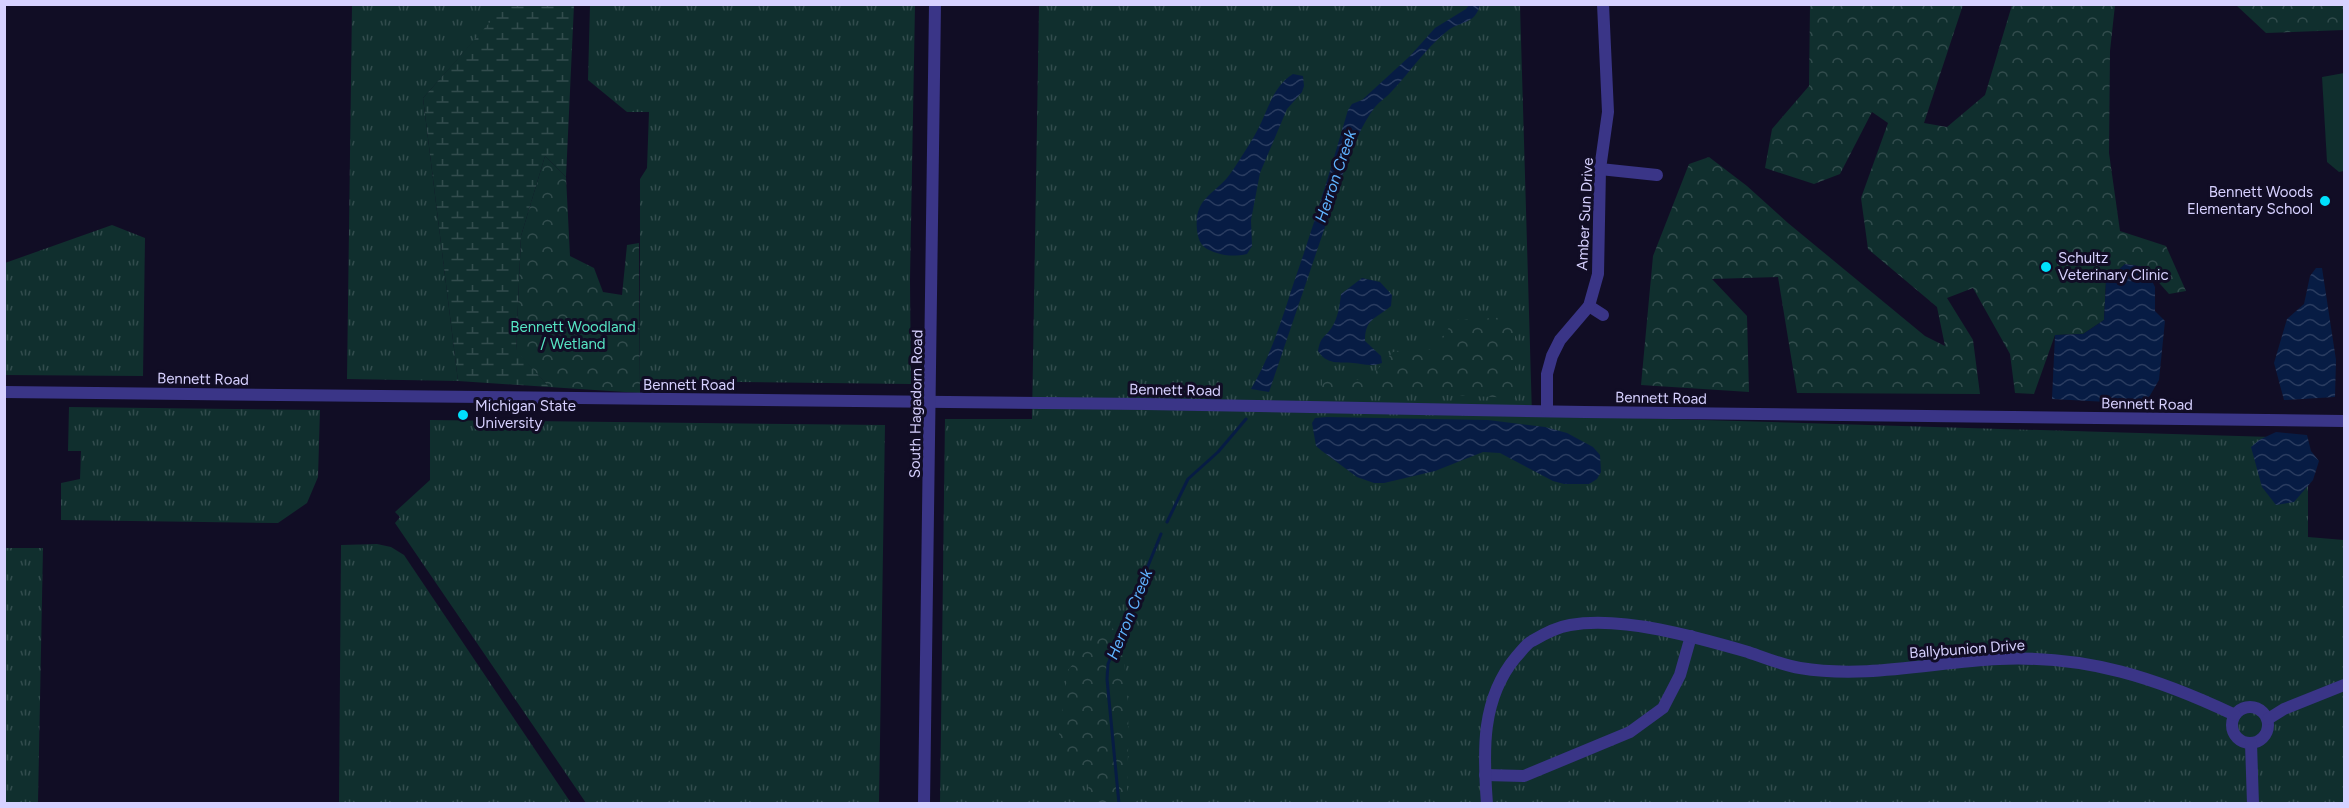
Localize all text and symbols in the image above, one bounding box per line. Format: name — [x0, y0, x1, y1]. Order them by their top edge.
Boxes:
water label: Herron Creek — [1311, 126, 1360, 225]
street label: Amber Sun Drive — [1573, 157, 1597, 271]
place label: Bennett Woods Elementary School — [2187, 183, 2313, 218]
marker: Bennett Woods Elementary School — [2318, 194, 2332, 208]
place label: Schultz Veterinary Clinic — [2058, 249, 2169, 284]
marker: Schultz Veterinary Clinic — [2039, 260, 2053, 274]
park label: Bennett Woodland / Wetland — [510, 318, 636, 353]
street label: South Hagadorn Road — [906, 330, 926, 478]
street label: Bennett Road — [157, 369, 249, 389]
street label: Bennett Road — [643, 376, 735, 394]
street label: Bennett Road — [1129, 380, 1221, 400]
street label: Bennett Road — [1615, 388, 1707, 408]
street label: Bennett Road — [2101, 394, 2193, 414]
place label: Michigan State University — [475, 397, 576, 432]
marker: Michigan State University — [456, 408, 470, 422]
water label: Herron Creek — [1103, 565, 1157, 662]
street label: Ballybunion Drive — [1909, 636, 2025, 662]

